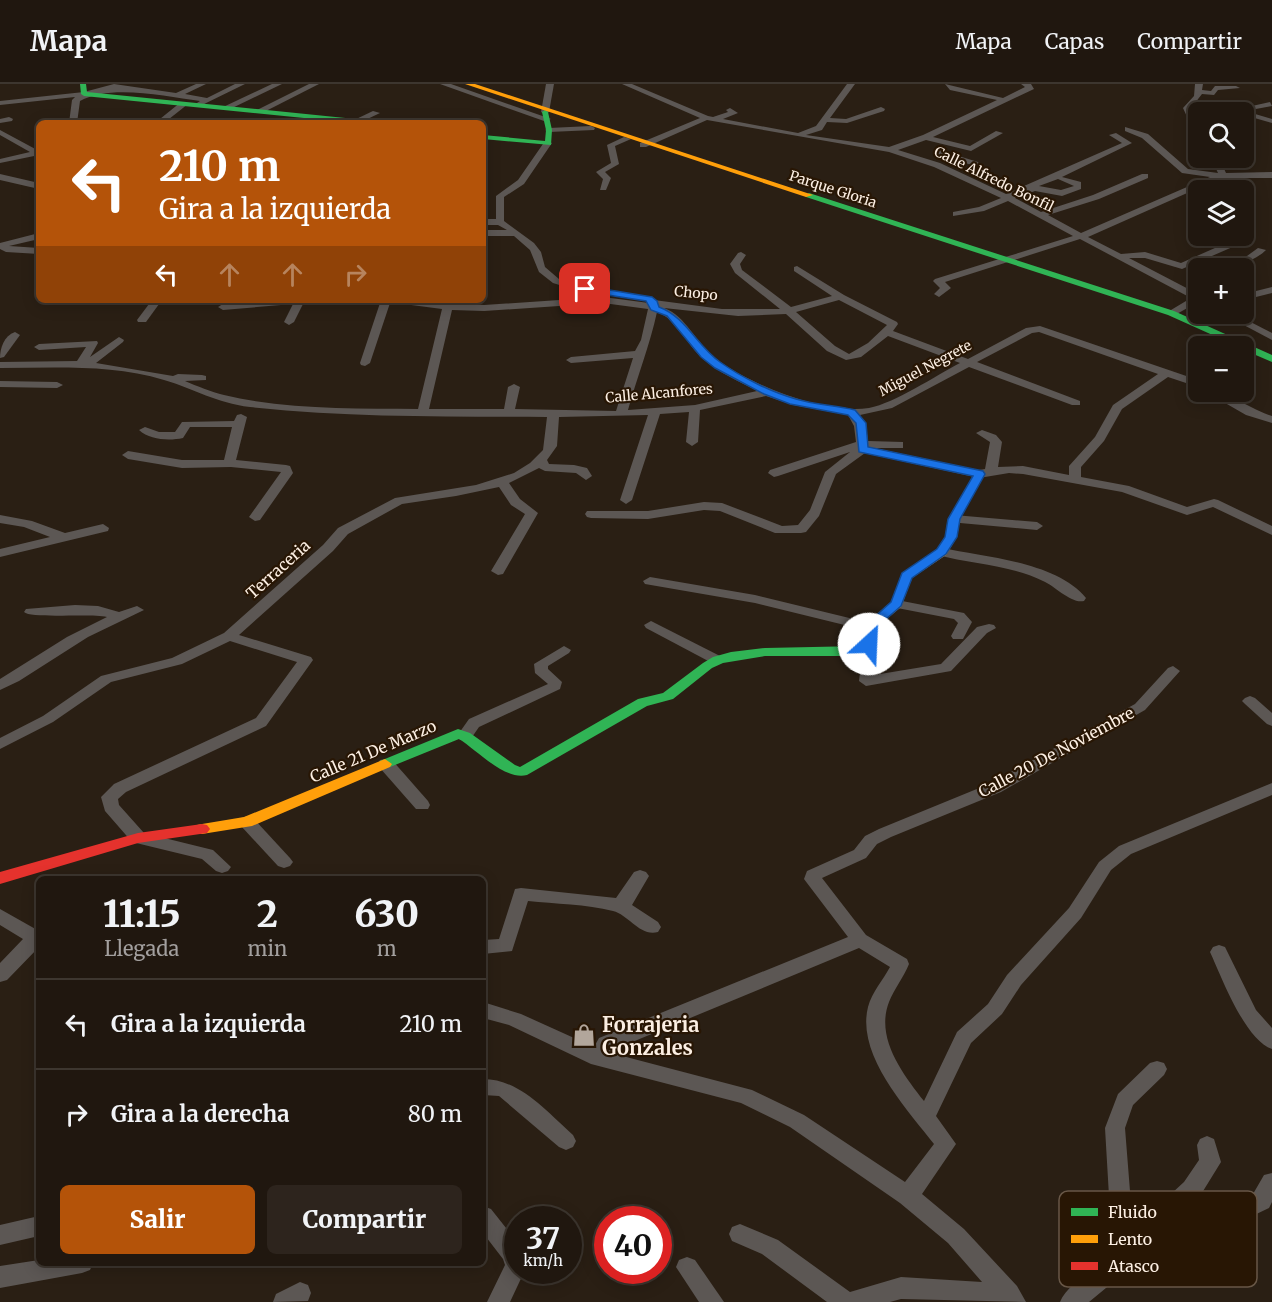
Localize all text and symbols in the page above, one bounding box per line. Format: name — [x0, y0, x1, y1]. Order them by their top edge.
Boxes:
text: Mapa — [30, 23, 107, 59]
text: Mapa — [955, 28, 1012, 55]
text: Capas — [1045, 28, 1104, 55]
text: Compartir — [1137, 28, 1242, 55]
map controls — [1188, 102, 1254, 402]
button: search — [1188, 102, 1254, 168]
text: 210 m — [159, 140, 280, 192]
street label: Calle Alfredo Bonfil — [931, 142, 1057, 216]
icon: left — [60, 144, 138, 222]
street label: Parque Gloria — [787, 166, 879, 212]
button: layers — [1188, 180, 1254, 246]
text: Gira a la izquierda — [159, 192, 391, 226]
icon: left — [150, 258, 183, 291]
icon: ahead — [213, 258, 246, 291]
icon: ahead — [276, 258, 309, 291]
icon: right — [339, 258, 372, 291]
button: + — [1188, 258, 1254, 324]
pin — [559, 263, 610, 314]
icon: arrive — [568, 272, 601, 305]
street label: Chopo — [673, 282, 719, 304]
street label: Miguel Negrete — [875, 336, 975, 400]
button: − — [1188, 336, 1254, 402]
street label: Calle Alcanfores — [605, 379, 714, 407]
street label: Terraceria — [242, 535, 314, 603]
position arrow — [837, 612, 901, 676]
street label: Calle 20 De Noviembre — [975, 702, 1137, 802]
street label: Calle 21 De Marzo — [307, 715, 439, 787]
text: 11:15 — [103, 892, 181, 937]
text: 2 — [257, 892, 278, 937]
text: 630 — [354, 892, 419, 937]
text: Llegada — [104, 936, 179, 961]
text: min — [248, 936, 287, 961]
text: m — [377, 936, 397, 961]
icon: left — [60, 1008, 93, 1041]
text: Gira a la izquierda — [111, 1010, 306, 1038]
text: 210 m — [399, 1010, 462, 1038]
place label: Forrajeria Gonzales — [602, 1012, 699, 1060]
shop icon: Forrajeria Gonzales — [571, 1022, 597, 1048]
icon: right — [60, 1098, 93, 1131]
text: Gira a la derecha — [111, 1100, 289, 1128]
text: 80 m — [408, 1100, 462, 1128]
button: Salir — [60, 1185, 255, 1254]
button: Compartir — [267, 1185, 462, 1254]
legend — [1059, 1191, 1257, 1287]
text: Fluido — [1108, 1202, 1157, 1222]
speed limit sign: 40 — [594, 1206, 672, 1284]
text: 37 — [526, 1219, 560, 1257]
text: Lento — [1108, 1229, 1152, 1249]
text: km/h — [523, 1251, 563, 1270]
text: Atasco — [1107, 1256, 1159, 1276]

